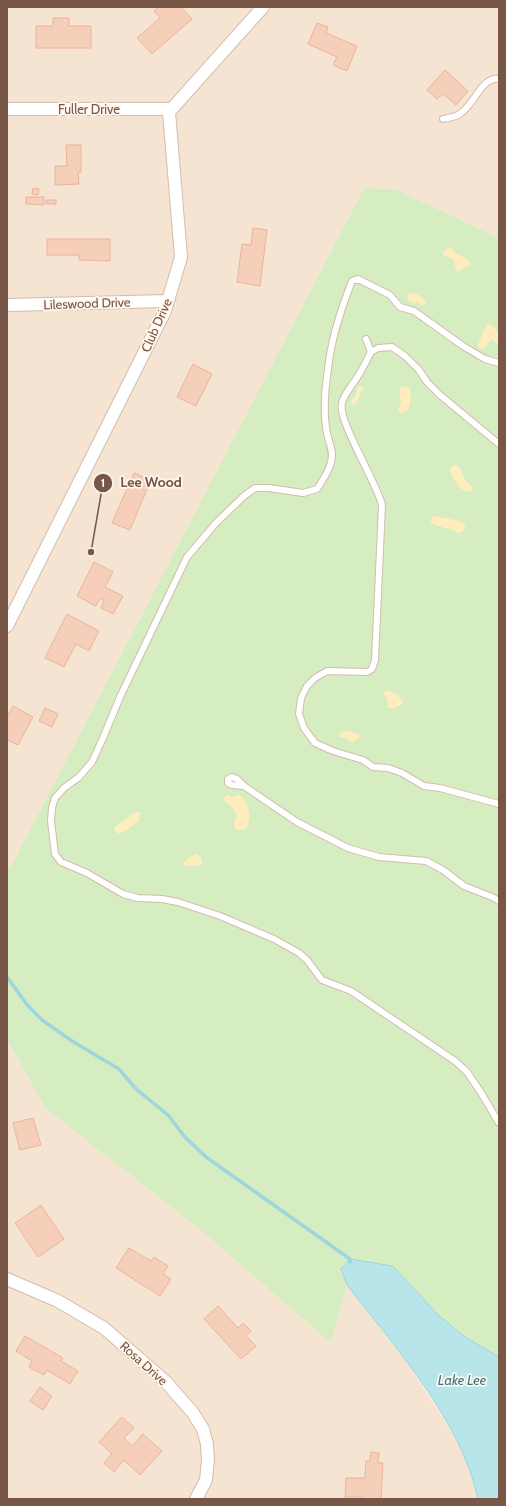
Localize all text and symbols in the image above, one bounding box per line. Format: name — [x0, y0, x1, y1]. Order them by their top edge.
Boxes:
street label: Fuller Drive — [58, 101, 120, 117]
street label: Lileswood Drive — [43, 293, 131, 313]
street label: Club Drive — [137, 295, 175, 354]
callout: Lee Wood — [93, 470, 190, 496]
text: Lee Wood — [120, 473, 182, 491]
text: 1 — [101, 475, 105, 490]
street label: Rosa Drive — [117, 1337, 171, 1389]
water label: Lake Lee — [438, 1371, 487, 1389]

